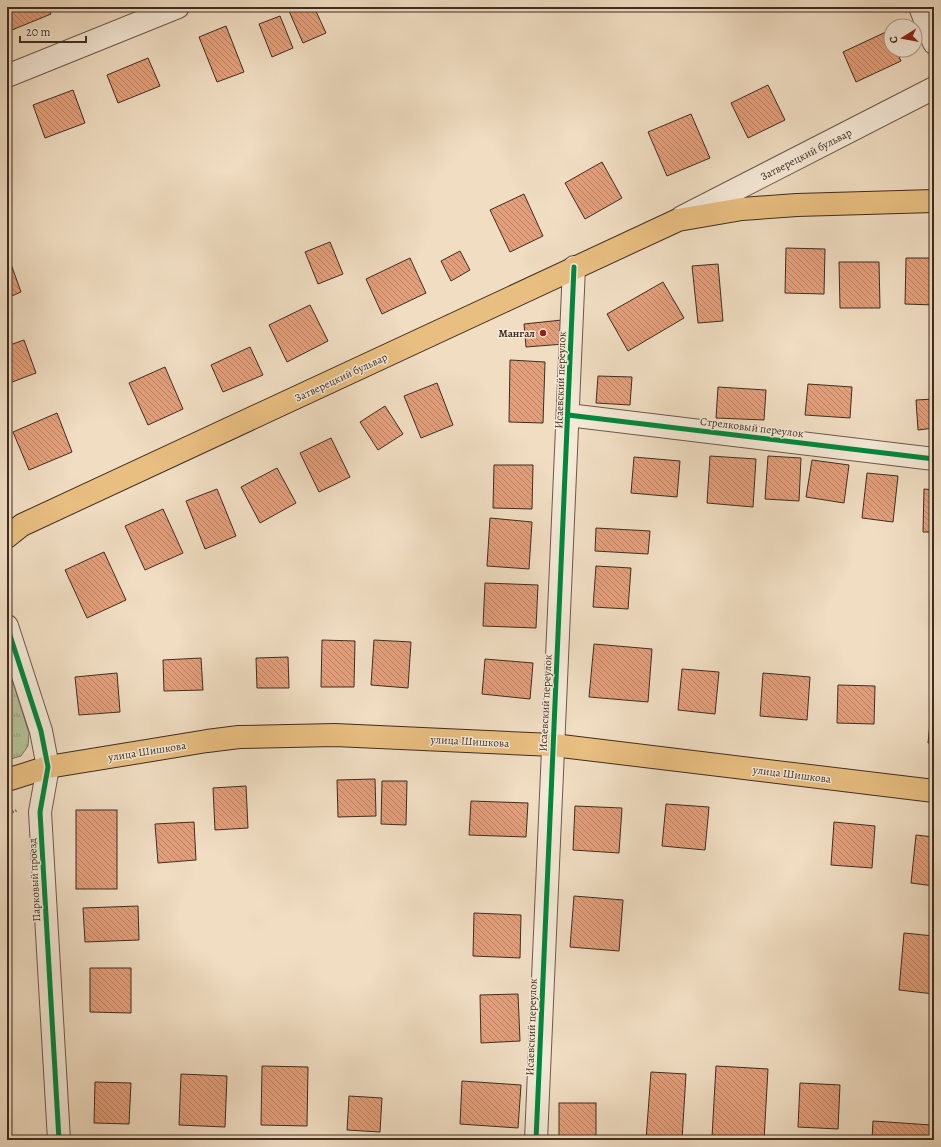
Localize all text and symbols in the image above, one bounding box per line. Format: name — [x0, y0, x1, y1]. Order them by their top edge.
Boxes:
scale bar — [20, 18, 86, 44]
north arrow — [883, 18, 923, 58]
text: 20 m — [26, 24, 50, 40]
text: С — [886, 35, 902, 45]
street label: Затверецкий бульвар — [758, 125, 855, 184]
place label: Мангал — [498, 326, 535, 341]
marker: Мангал — [538, 328, 548, 338]
street label: Исаевский переулок — [551, 331, 570, 429]
street label: Затверецкий бульвар — [292, 349, 390, 406]
street label: Стрелковый переулок — [699, 414, 805, 441]
street label: Исаевский переулок — [535, 654, 556, 752]
street label: улица Шишкова — [429, 732, 511, 751]
street label: улица Шишкова — [106, 738, 188, 765]
street label: улица Шишкова — [751, 762, 833, 787]
street label: Парковый проезд — [25, 837, 44, 922]
street label: Исаевский переулок — [522, 978, 541, 1076]

